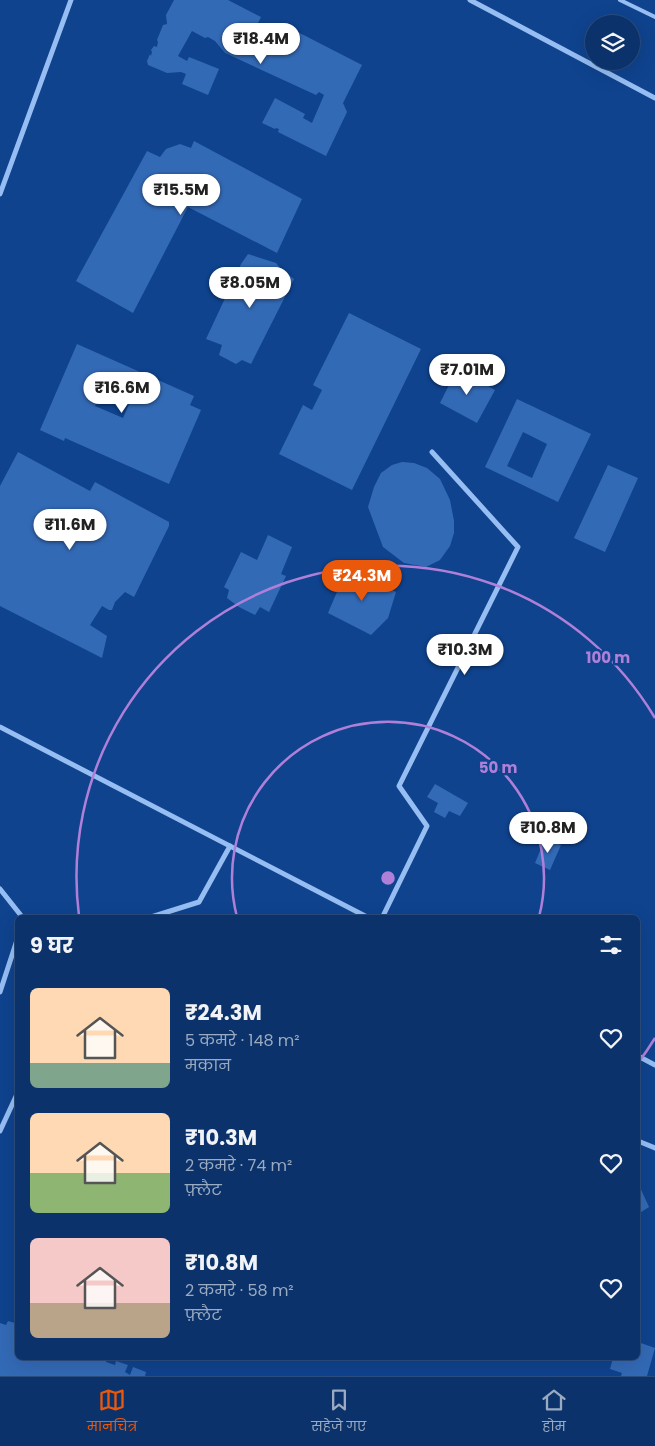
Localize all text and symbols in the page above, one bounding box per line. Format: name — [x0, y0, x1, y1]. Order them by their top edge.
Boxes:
map controls — [585, 15, 640, 70]
button: layers — [585, 15, 640, 70]
pin: ₹18.4M — [220, 22, 302, 65]
text: ₹18.4M — [233, 27, 289, 50]
pin: ₹15.5M — [140, 174, 222, 216]
text: ₹15.5M — [153, 178, 209, 201]
pin: ₹8.05M — [209, 266, 291, 309]
text: ₹8.05M — [220, 271, 280, 294]
pin: ₹7.01M — [426, 354, 508, 396]
text: ₹7.01M — [440, 358, 494, 381]
pin: ₹16.6M — [81, 372, 163, 414]
text: ₹16.6M — [94, 376, 150, 399]
pin: ₹11.6M — [29, 508, 111, 551]
text: ₹11.6M — [45, 513, 96, 536]
pin: ₹24.3M — [321, 560, 403, 602]
text: ₹24.3M — [333, 564, 391, 587]
pin: ₹10.3M — [424, 634, 506, 676]
text: ₹10.3M — [438, 638, 492, 661]
text: 100 m — [586, 647, 630, 668]
text: 50 m — [479, 757, 517, 778]
pin: ₹10.8M — [507, 812, 589, 854]
text: ₹10.8M — [520, 816, 576, 839]
centre of rings — [379, 869, 397, 887]
text: 9 घर — [30, 931, 73, 960]
icon: filters — [597, 931, 625, 959]
text: ₹24.3M — [185, 998, 262, 1027]
icon: home — [70, 1008, 130, 1068]
icon: heart — [597, 1024, 625, 1052]
text: 5 कमरे · 148 m² — [185, 1029, 300, 1052]
text: मकान — [185, 1054, 231, 1077]
text: ₹10.3M — [185, 1123, 257, 1152]
icon: home — [70, 1133, 130, 1193]
icon: heart — [597, 1149, 625, 1177]
text: 2 कमरे · 74 m² — [185, 1154, 292, 1177]
text: फ़्लैट — [185, 1179, 222, 1202]
text: ₹10.8M — [185, 1248, 258, 1277]
icon: home — [70, 1258, 130, 1318]
icon: heart — [597, 1274, 625, 1302]
text: 2 कमरे · 58 m² — [185, 1279, 294, 1302]
text: फ़्लैट — [185, 1304, 222, 1327]
tab: मानचित्र — [87, 1386, 137, 1437]
tab: सहेजे गए — [311, 1386, 366, 1437]
tab: होम — [540, 1386, 568, 1437]

